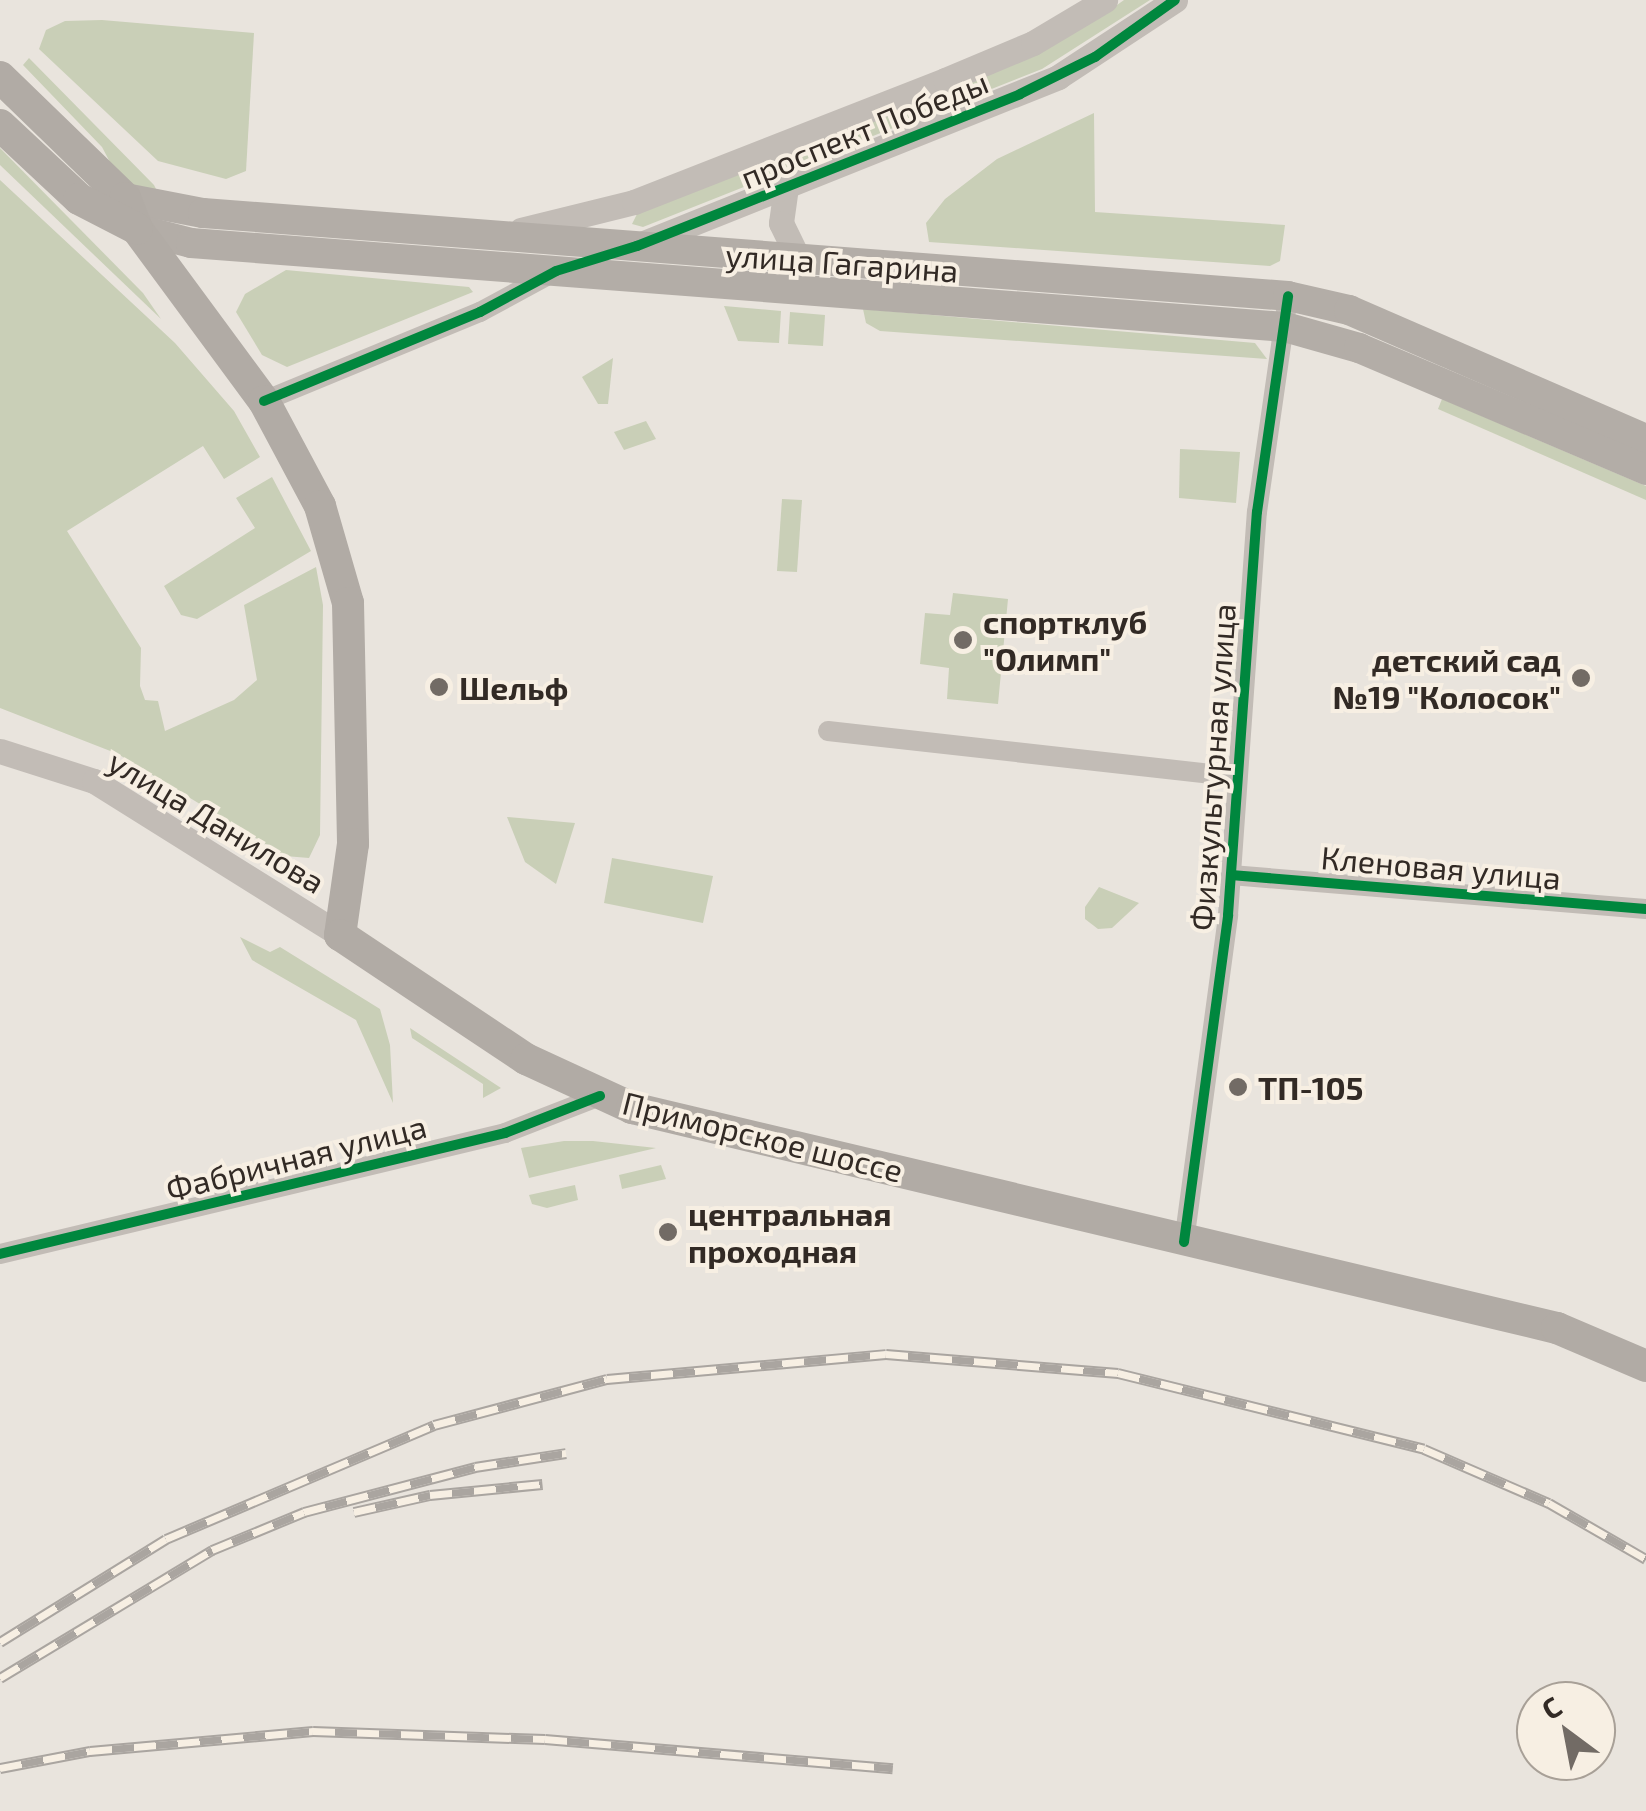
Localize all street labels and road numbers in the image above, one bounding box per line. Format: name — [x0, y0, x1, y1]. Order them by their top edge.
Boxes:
street label: проспект Победы — [735, 62, 993, 196]
street label: улица Гагарина — [724, 235, 960, 289]
street label: Физкультурная улица — [1181, 602, 1243, 932]
street label: улица Данилова — [102, 741, 332, 901]
street label: Кленовая улица — [1319, 837, 1563, 897]
street label: Приморское шоссе — [619, 1083, 907, 1189]
street label: Фабричная улица — [162, 1106, 430, 1208]

